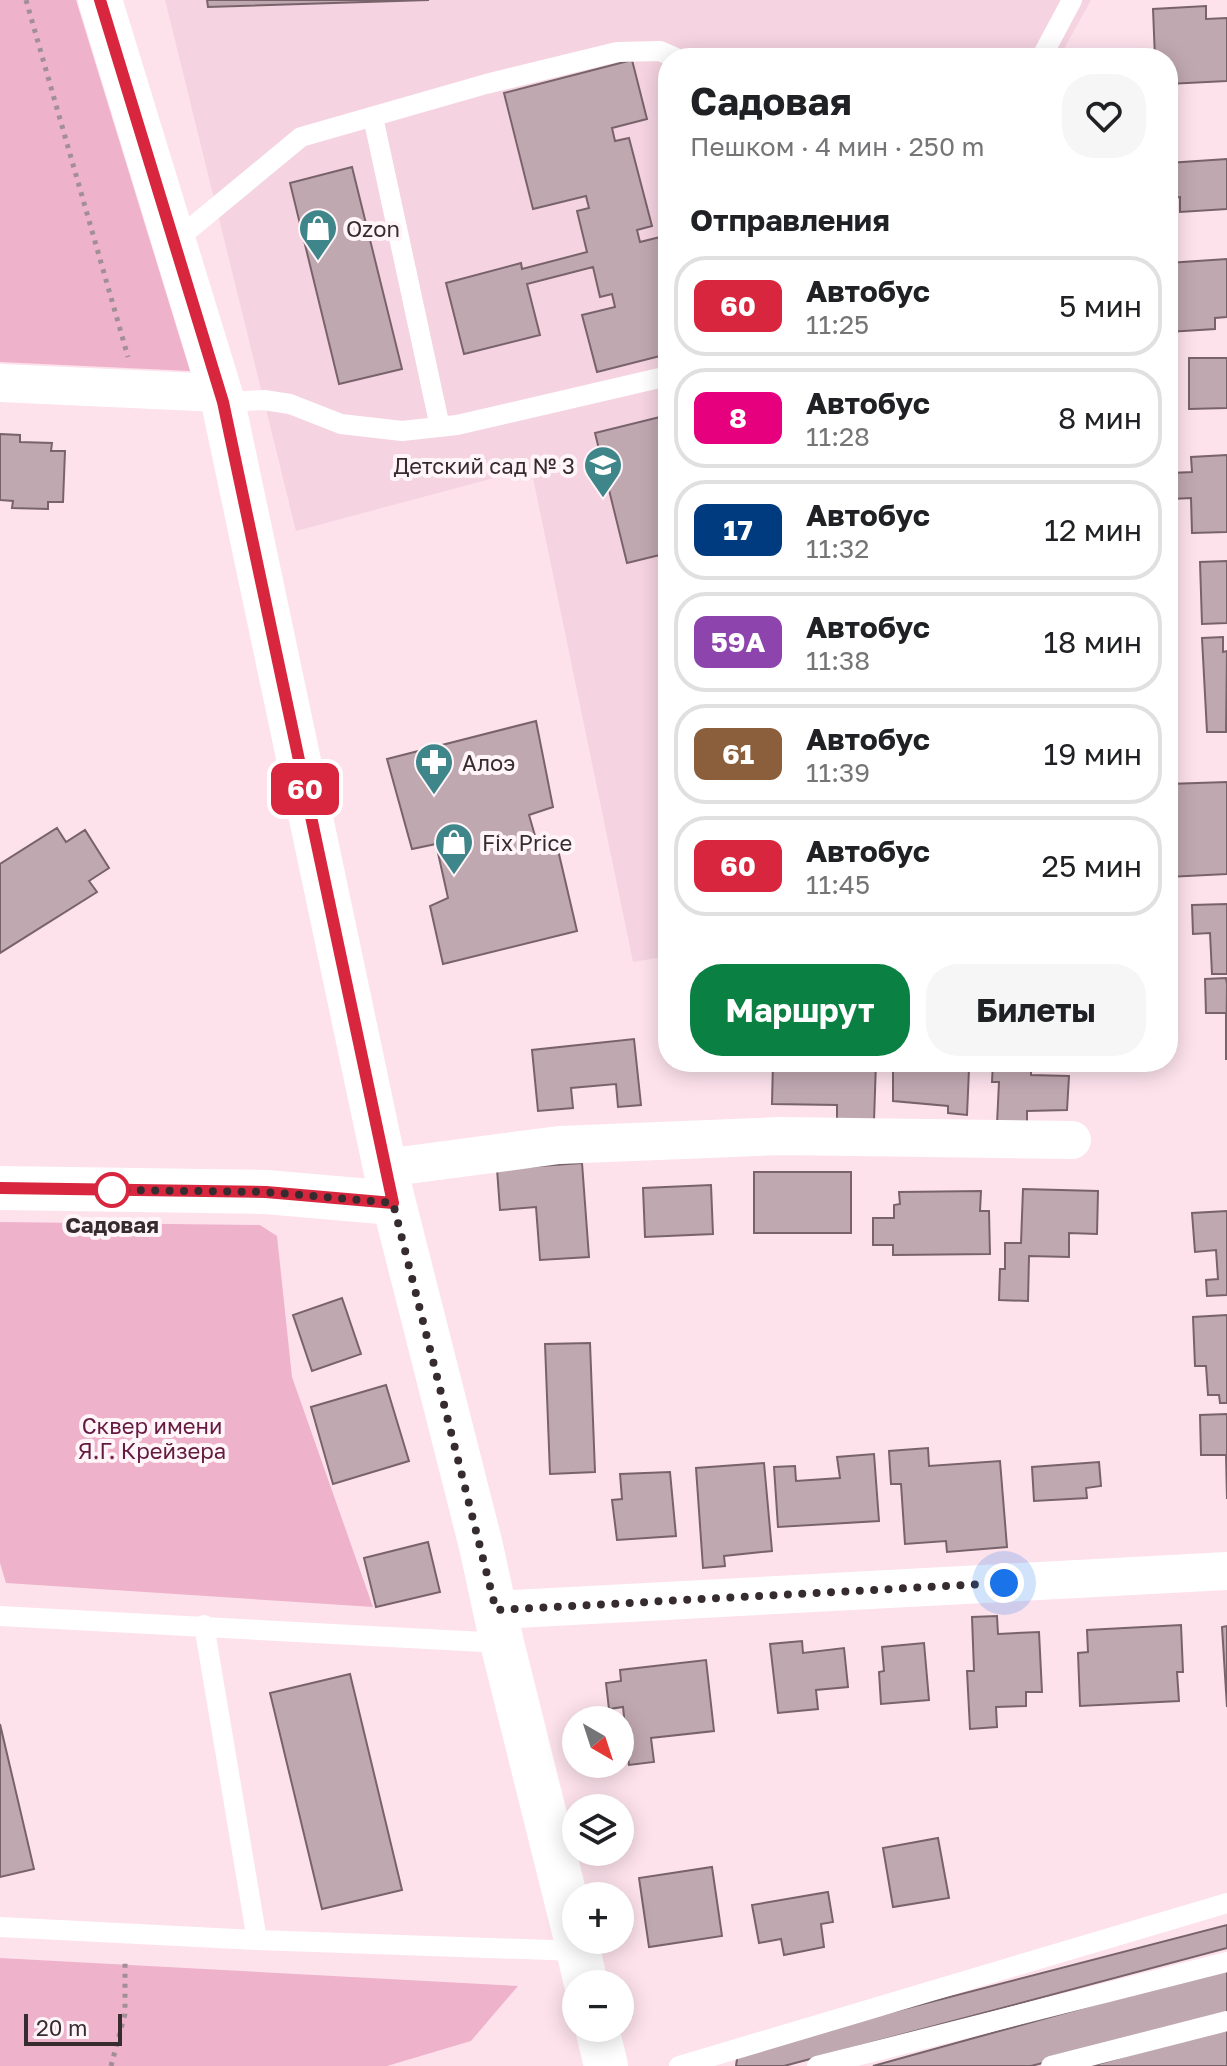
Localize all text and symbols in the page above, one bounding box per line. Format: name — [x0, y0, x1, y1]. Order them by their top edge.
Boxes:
button: heart — [1062, 74, 1146, 158]
text: Садовая — [690, 78, 852, 123]
text: Пешком · 4 мин · 250 m — [690, 131, 985, 162]
text: Отправления — [690, 202, 890, 238]
shop icon: Ozon — [297, 207, 339, 262]
place label: Ozon — [346, 215, 400, 242]
text: Автобус — [806, 273, 930, 309]
text: 5 мин — [1059, 288, 1142, 324]
text: 60 — [720, 289, 756, 322]
text: 11:25 — [806, 309, 869, 340]
text: Автобус — [806, 385, 930, 421]
text: 8 мин — [1058, 400, 1142, 436]
text: 8 — [729, 401, 747, 434]
text: 11:28 — [806, 421, 870, 452]
school or university icon: Детский сад № 3 — [582, 444, 624, 499]
place label: Детский сад № 3 — [393, 452, 575, 479]
text: Автобус — [806, 497, 930, 533]
text: 12 мин — [1044, 512, 1142, 548]
text: 17 — [723, 513, 753, 546]
text: 11:32 — [806, 533, 869, 564]
text: Автобус — [806, 609, 930, 645]
text: 18 мин — [1043, 624, 1142, 660]
text: 59А — [711, 625, 765, 658]
text: 11:38 — [806, 645, 870, 676]
text: Автобус — [806, 721, 930, 757]
text: 19 мин — [1044, 736, 1142, 772]
text: 61 — [722, 737, 754, 770]
pharmacy icon: Алоэ — [413, 741, 455, 796]
place label: Алоэ — [462, 749, 515, 776]
text: 11:39 — [806, 757, 870, 788]
line badge: 60 — [269, 763, 341, 815]
text: 60 — [287, 772, 323, 805]
shop icon: Fix Price — [433, 821, 475, 876]
place label: Fix Price — [482, 829, 572, 856]
text: Автобус — [806, 833, 930, 869]
text: 25 мин — [1042, 848, 1142, 884]
text: 60 — [720, 849, 756, 882]
text: 11:45 — [806, 869, 870, 900]
button: Маршрут — [690, 964, 910, 1056]
button: Билеты — [926, 964, 1146, 1056]
marker: Садовая — [95, 1173, 129, 1207]
place label: Садовая — [65, 1211, 159, 1238]
park label: Сквер имени Я.Г. Крейзера — [78, 1412, 226, 1464]
your location — [984, 1563, 1024, 1603]
north arrow — [562, 1706, 634, 1778]
map controls — [562, 1706, 634, 2042]
button: layers — [562, 1794, 634, 1866]
button: + — [562, 1882, 634, 1954]
button: − — [562, 1970, 634, 2042]
scale bar — [24, 2010, 122, 2046]
text: 20 m — [36, 2014, 87, 2041]

